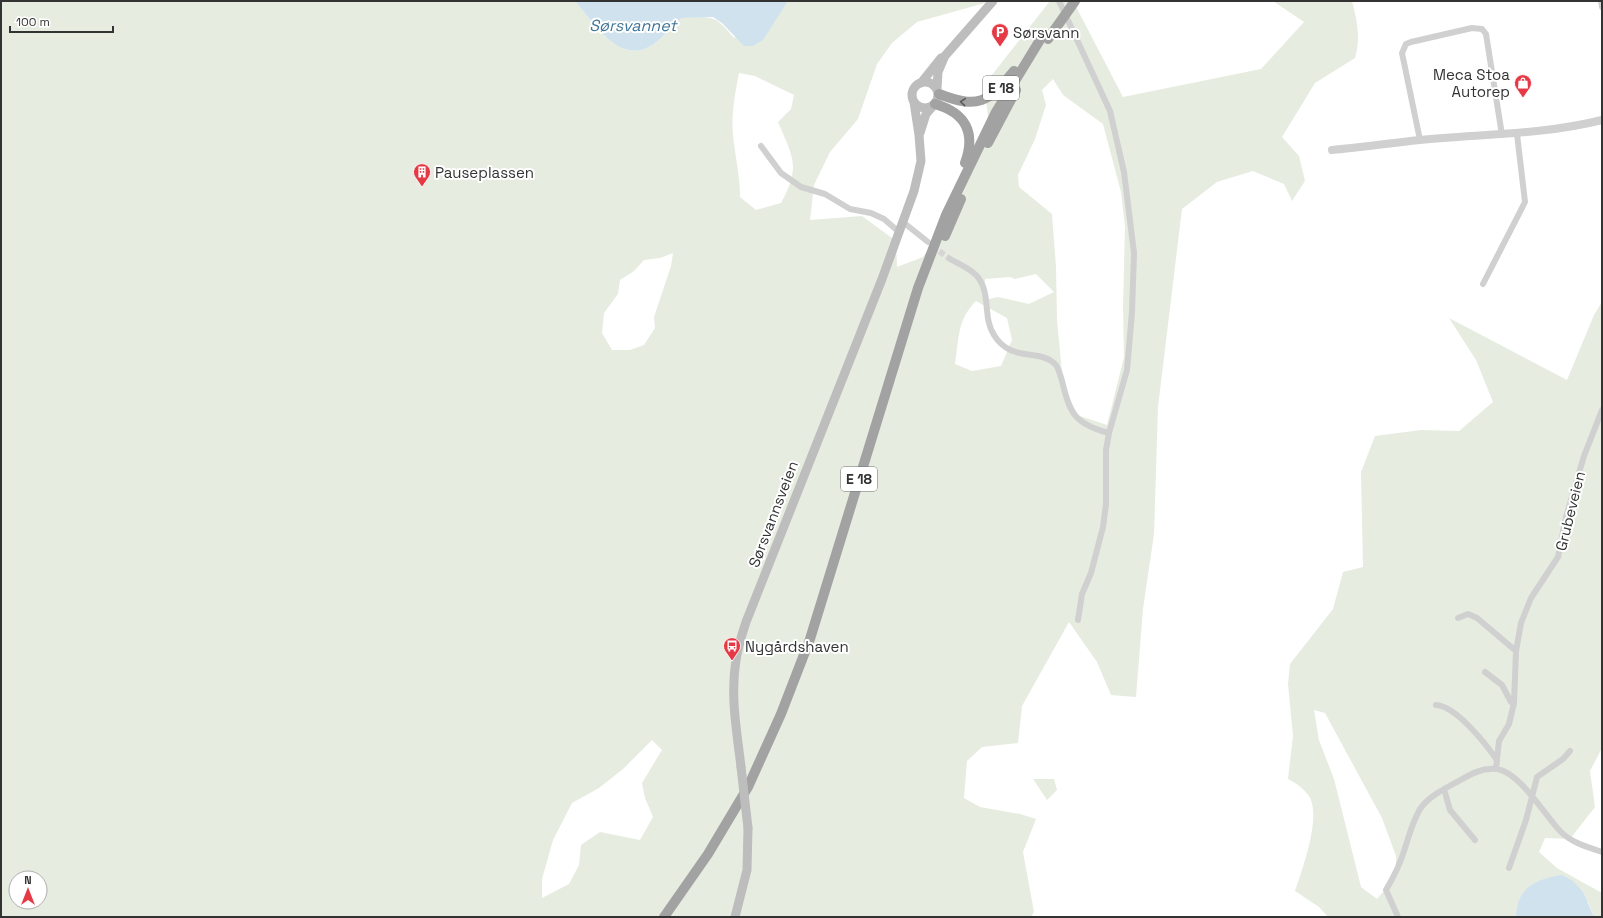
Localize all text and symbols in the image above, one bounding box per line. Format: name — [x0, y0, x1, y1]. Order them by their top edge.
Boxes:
scale bar — [10, 8, 113, 34]
text: 100 m — [16, 14, 50, 30]
water label: Sørsvannet — [589, 15, 678, 36]
parking icon: Sørsvann — [990, 22, 1010, 47]
place label: Sørsvann — [1013, 23, 1079, 42]
place label: Meca Stoa Autorep — [1433, 65, 1510, 101]
shop icon: Meca Stoa Autorep — [1513, 73, 1533, 98]
road number: E 18 — [983, 76, 1019, 100]
one-way arrow — [960, 97, 966, 106]
building icon: Pauseplassen — [412, 162, 432, 187]
place label: Pauseplassen — [435, 163, 534, 182]
street label: Sørsvannsveien — [744, 458, 802, 570]
road number: E 18 — [841, 467, 877, 491]
street label: Grubeveien — [1551, 469, 1589, 553]
bus stop icon: Nygårdshaven — [722, 636, 742, 661]
place label: Nygårdshaven — [745, 637, 849, 656]
north arrow — [8, 870, 48, 910]
text: N — [24, 873, 32, 887]

